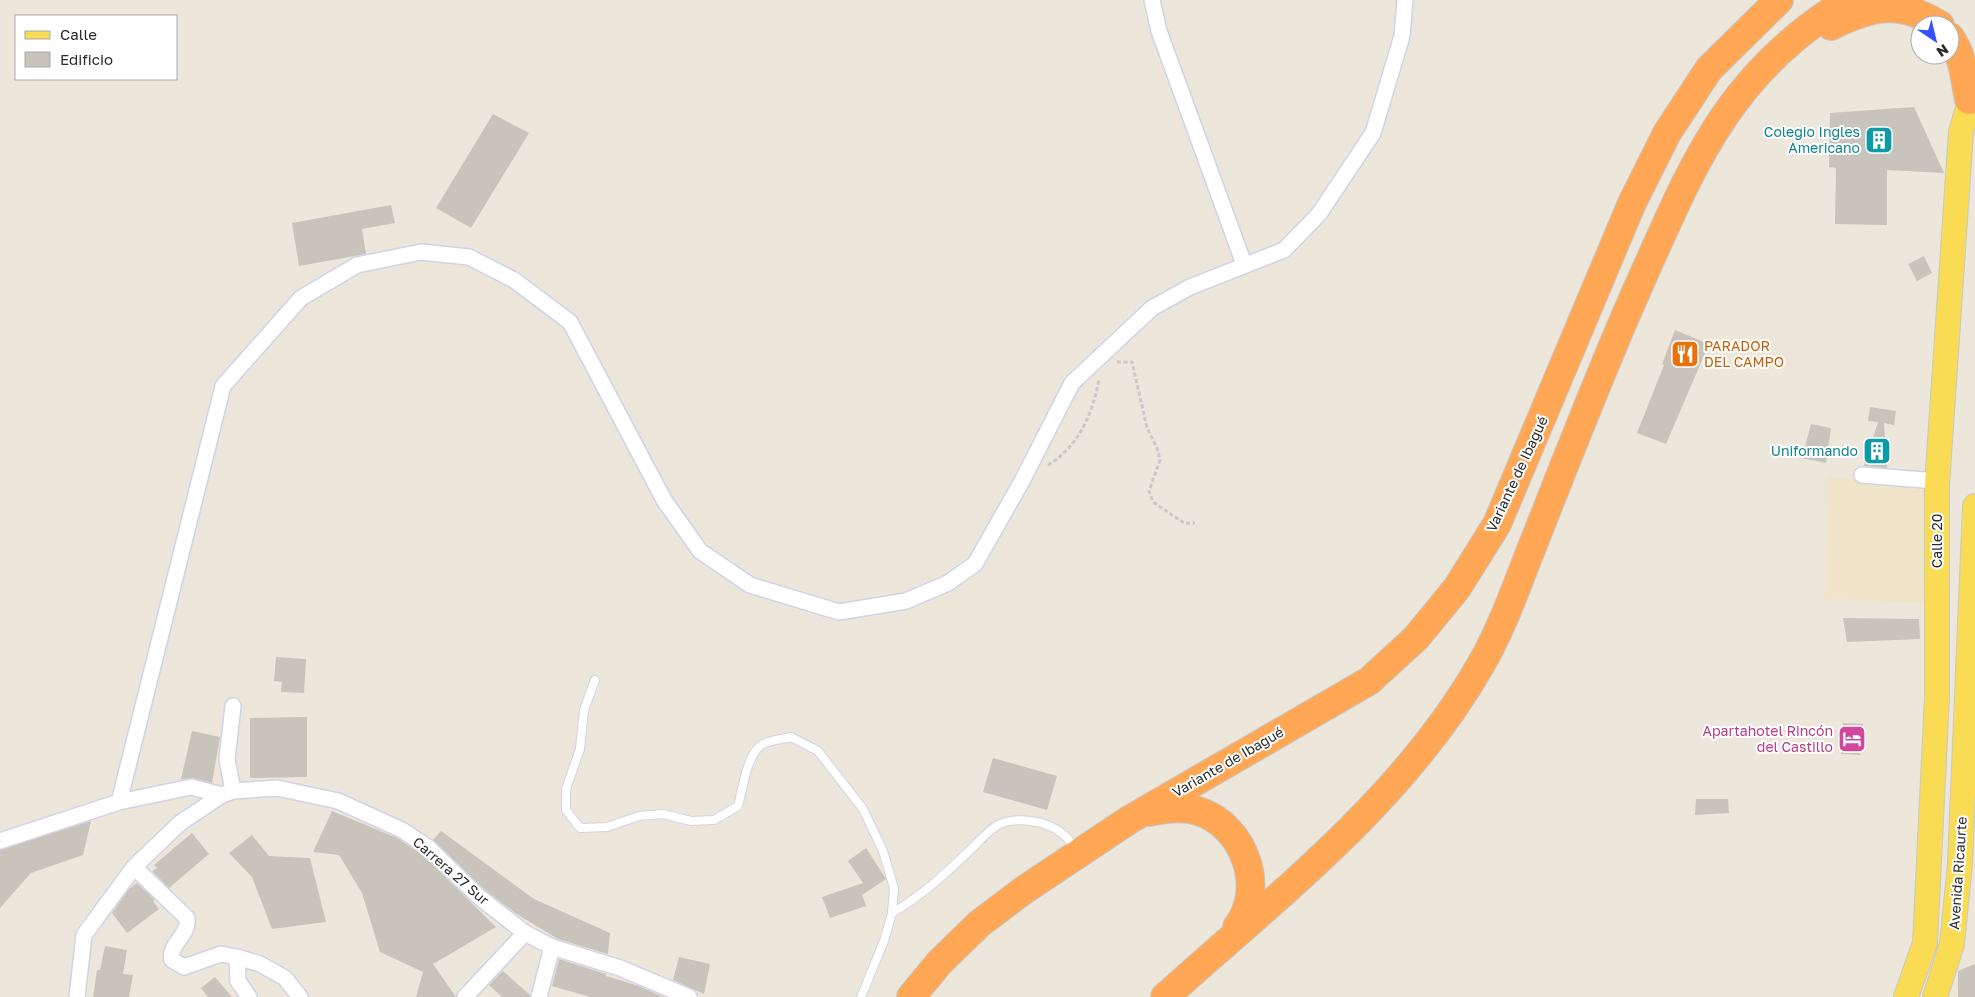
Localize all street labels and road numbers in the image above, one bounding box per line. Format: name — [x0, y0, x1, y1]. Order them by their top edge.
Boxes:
street label: Variante de Ibagué — [1482, 413, 1551, 534]
street label: Calle 20 — [1928, 514, 1945, 568]
street label: Variante de Ibagué — [1169, 723, 1286, 800]
street label: Avenida Ricaurte — [1945, 816, 1970, 930]
street label: Carrera 27 Sur — [410, 833, 493, 909]

